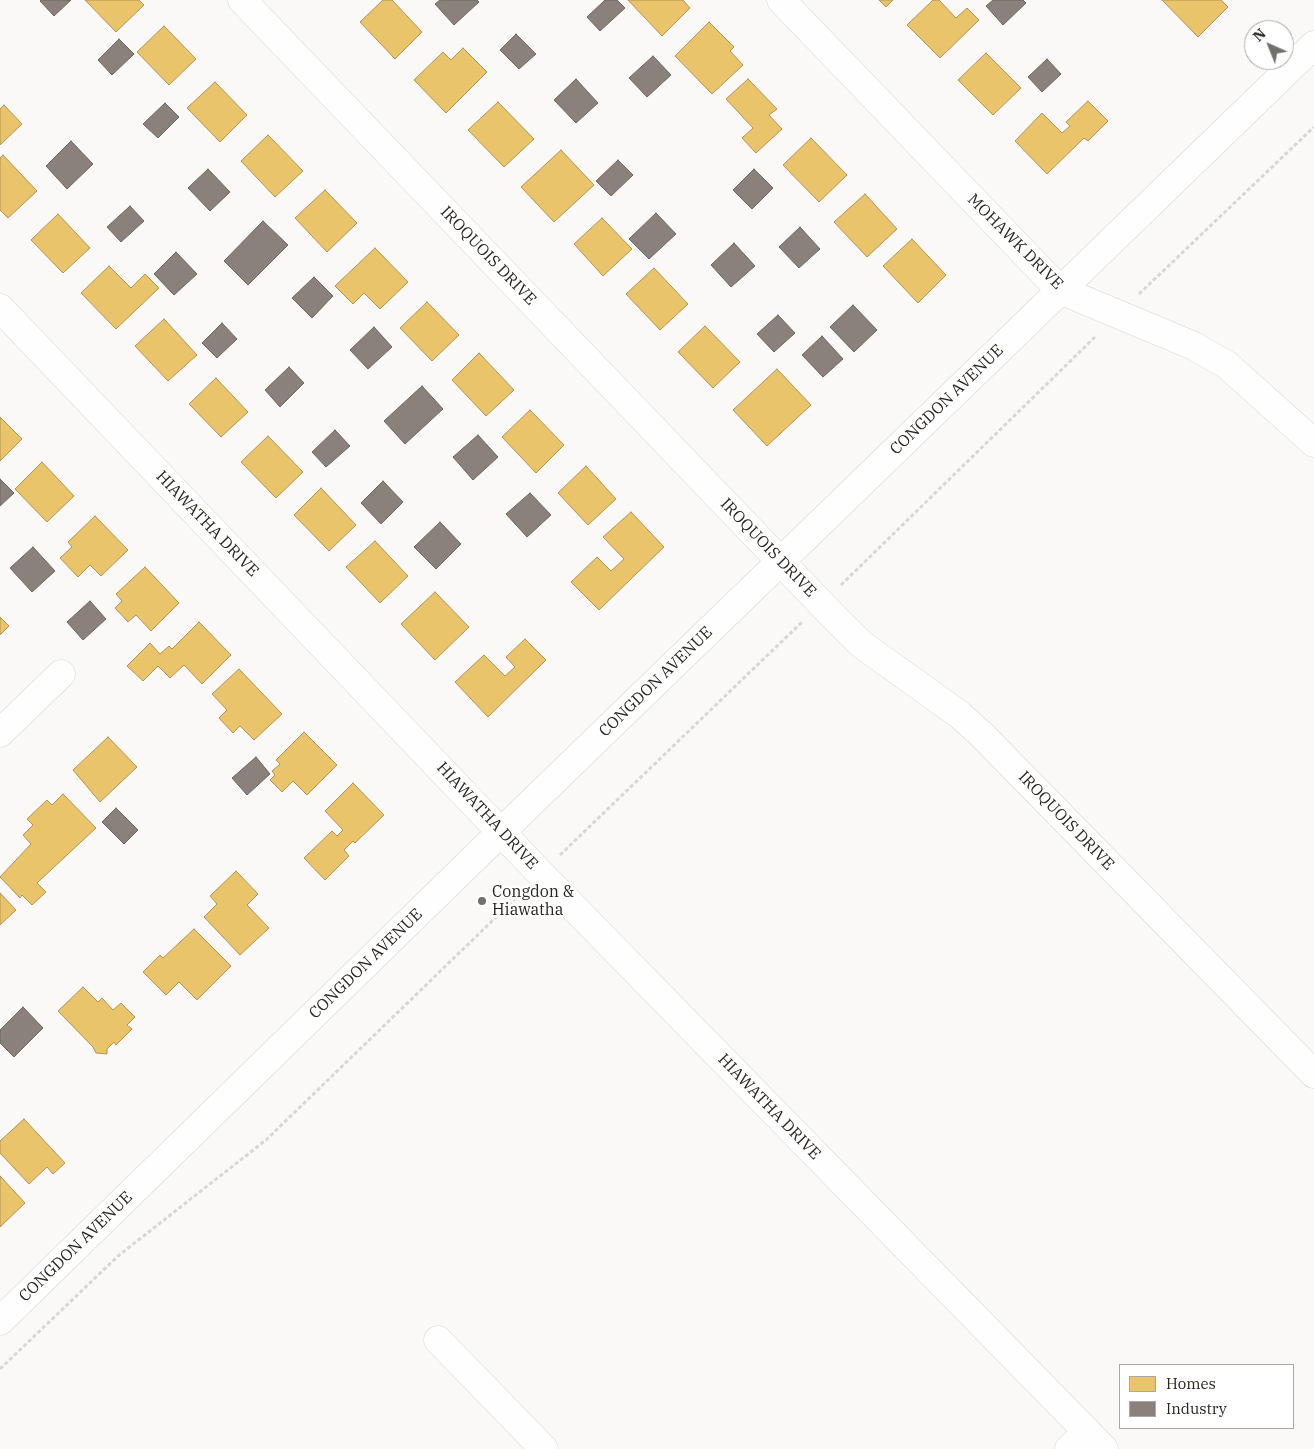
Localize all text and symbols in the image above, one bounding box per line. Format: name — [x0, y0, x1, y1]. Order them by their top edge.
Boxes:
north arrow — [1244, 20, 1294, 70]
text: N — [1249, 25, 1270, 45]
street label: MOHAWK DRIVE — [963, 190, 1067, 294]
street label: IROQUOIS DRIVE — [436, 203, 540, 309]
street label: CONGDON AVENUE — [886, 341, 1008, 459]
street label: HIAWATHA DRIVE — [152, 467, 262, 581]
street label: IROQUOIS DRIVE — [716, 495, 820, 601]
street label: CONGDON AVENUE — [595, 623, 717, 741]
street label: HIAWATHA DRIVE — [432, 758, 542, 874]
street label: IROQUOIS DRIVE — [1014, 768, 1118, 874]
place label: Congdon & Hiawatha — [492, 882, 574, 920]
marker: Congdon & Hiawatha — [476, 895, 488, 907]
street label: CONGDON AVENUE — [305, 905, 427, 1023]
street label: HIAWATHA DRIVE — [714, 1050, 824, 1164]
street label: CONGDON AVENUE — [15, 1188, 137, 1306]
legend — [1119, 1364, 1294, 1429]
text: Homes — [1166, 1374, 1216, 1393]
text: Industry — [1166, 1399, 1227, 1418]

